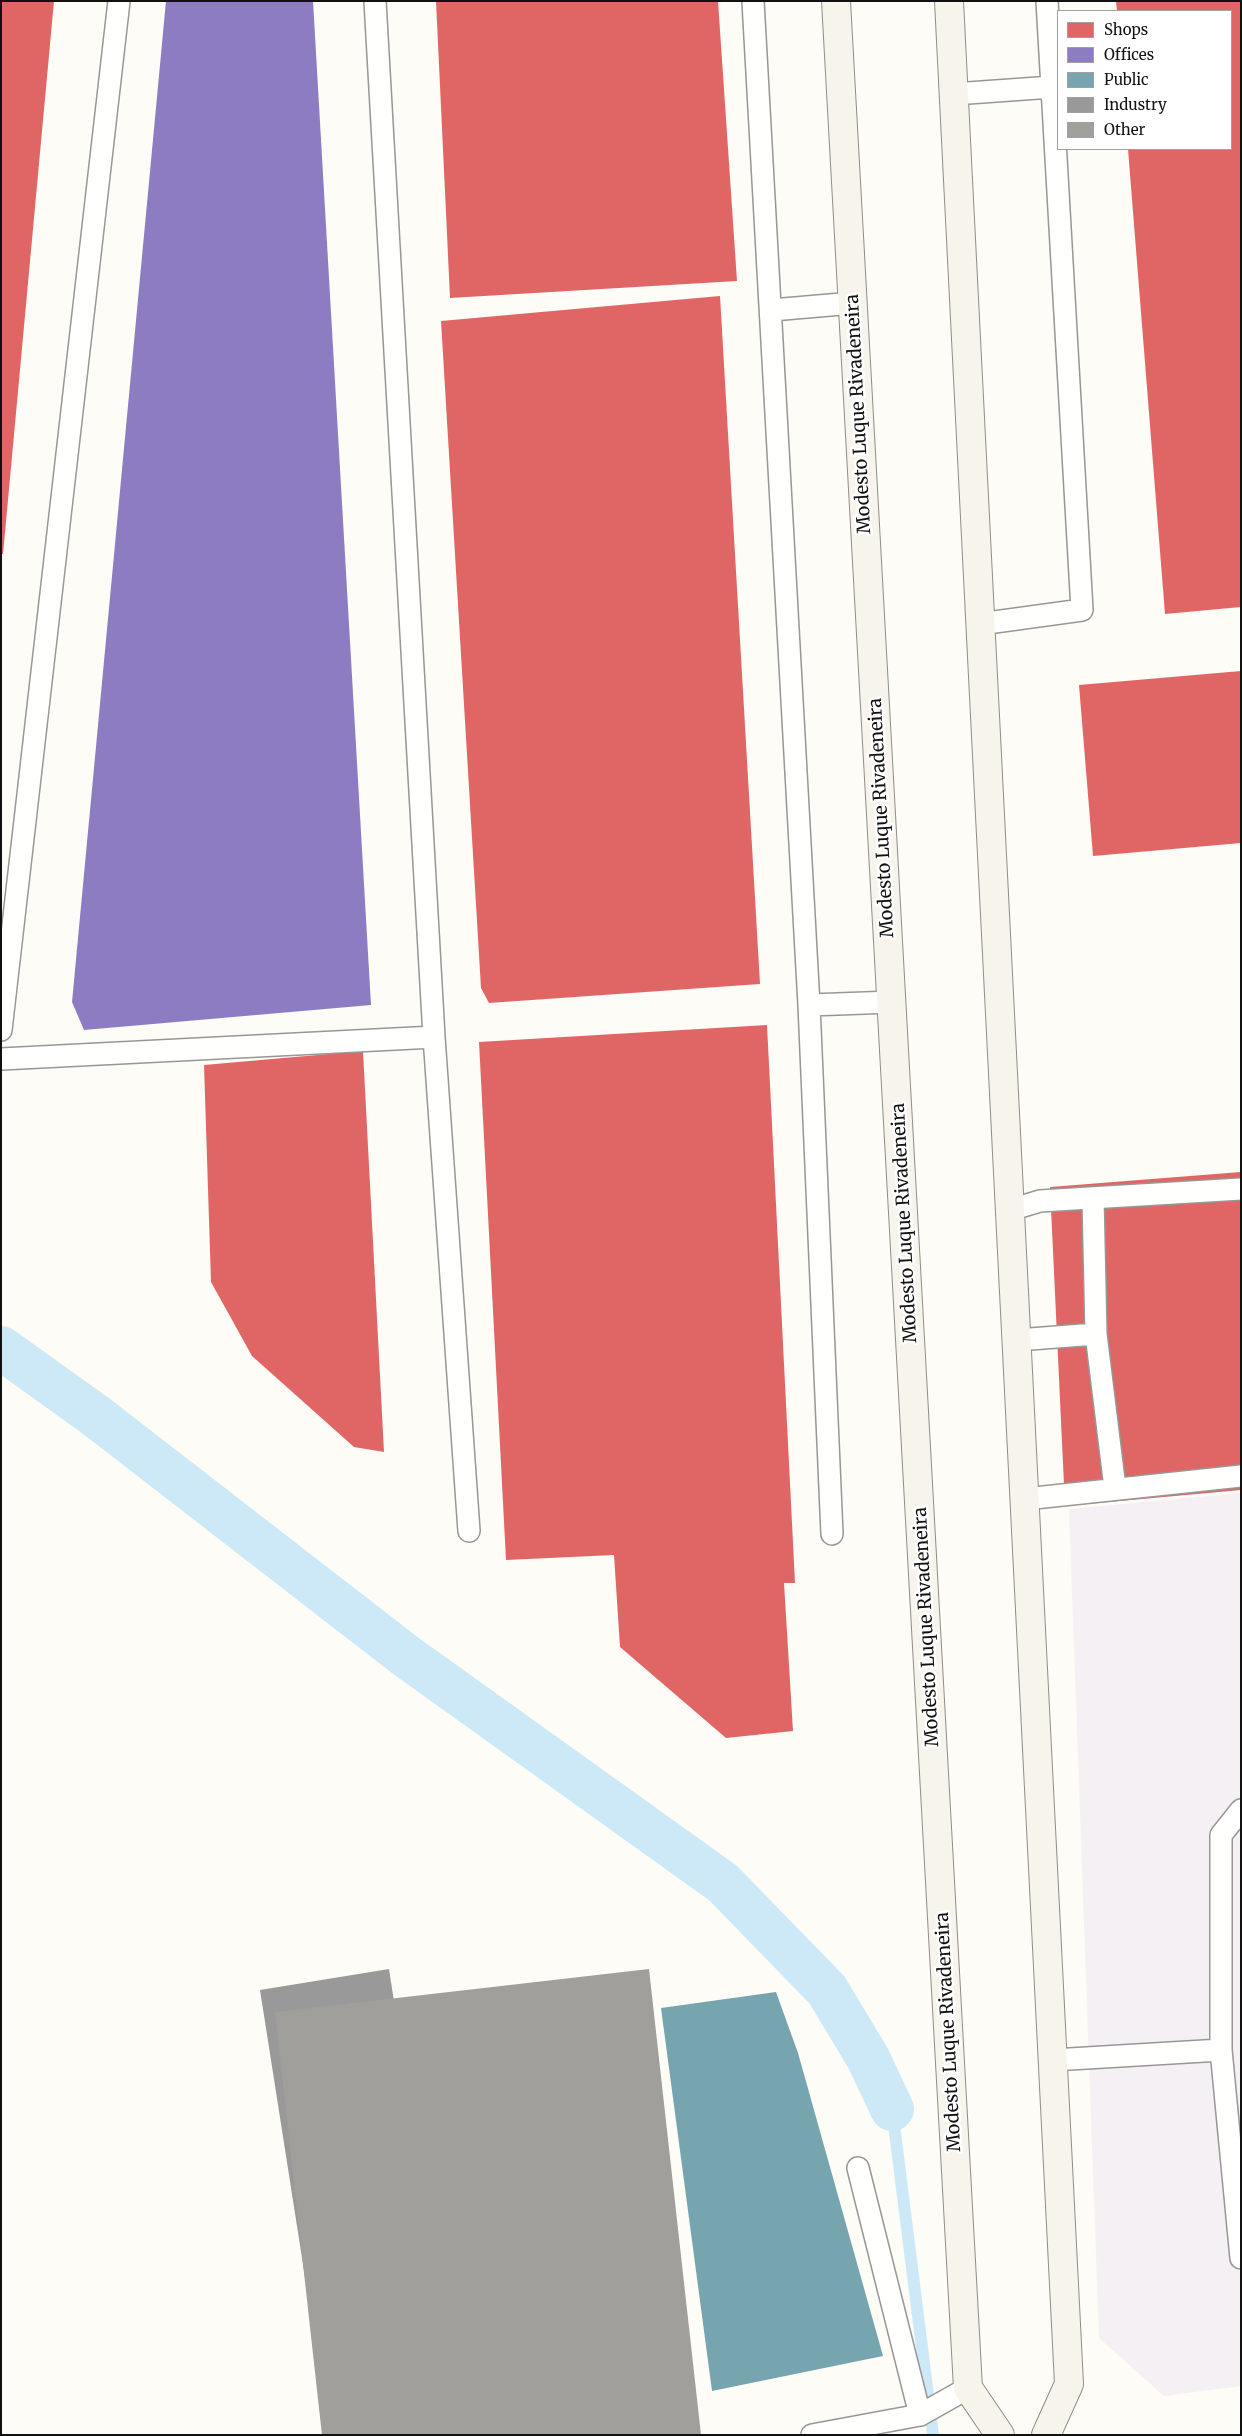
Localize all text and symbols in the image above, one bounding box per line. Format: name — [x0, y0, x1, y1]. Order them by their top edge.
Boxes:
legend — [1057, 10, 1232, 150]
text: Shops — [1104, 20, 1148, 39]
text: Offices — [1104, 45, 1154, 64]
text: Public — [1104, 70, 1149, 89]
text: Industry — [1104, 95, 1167, 114]
text: Other — [1104, 120, 1145, 139]
street label: Modesto Luque Rivadeneira — [842, 294, 876, 534]
street label: Modesto Luque Rivadeneira — [865, 698, 899, 938]
street label: Modesto Luque Rivadeneira — [888, 1103, 922, 1343]
street label: Modesto Luque Rivadeneira — [910, 1507, 944, 1747]
street label: Modesto Luque Rivadeneira — [932, 1912, 966, 2152]

